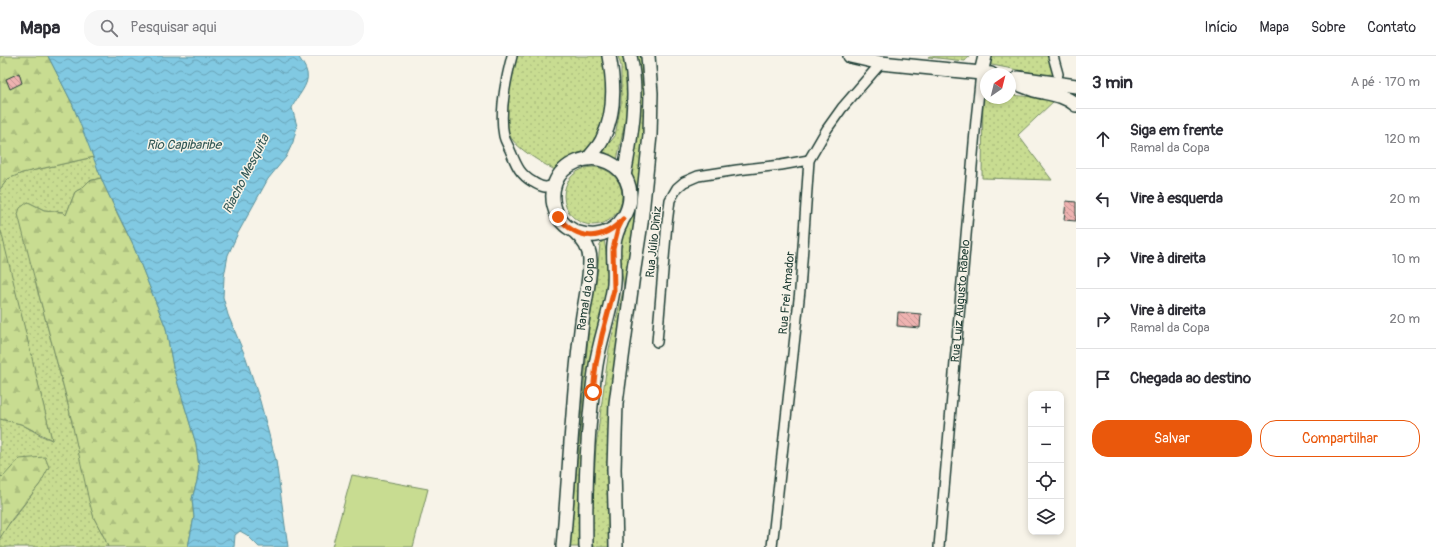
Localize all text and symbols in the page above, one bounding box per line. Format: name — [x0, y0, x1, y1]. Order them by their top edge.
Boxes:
search box — [84, 10, 364, 46]
text: Mapa — [20, 16, 60, 40]
icon: search — [98, 17, 120, 39]
text: Pesquisar aqui — [130, 18, 216, 37]
text: Início — [1204, 19, 1237, 36]
text: Mapa — [1259, 19, 1289, 36]
text: Sobre — [1311, 19, 1345, 36]
text: Contato — [1367, 19, 1416, 36]
north arrow — [980, 68, 1016, 104]
text: 3 min — [1092, 72, 1133, 93]
text: A pé · 170 m — [1351, 74, 1420, 90]
text: Siga em frente — [1130, 121, 1223, 140]
icon: ahead — [1092, 128, 1114, 150]
water label: Riacho Mesquita — [219, 131, 273, 216]
text: 120 m — [1384, 131, 1420, 147]
water label: Rio Capibaribe — [147, 137, 223, 153]
text: Ramal da Copa — [1130, 140, 1210, 156]
icon: left — [1092, 188, 1114, 210]
text: Vire à esquerda — [1130, 189, 1223, 208]
text: 20 m — [1389, 191, 1420, 207]
street label: Rua Júlio Diniz — [643, 205, 665, 279]
route end — [549, 208, 567, 226]
street label: Rua Luiz Augusto Rabelo — [948, 238, 973, 363]
icon: right — [1092, 248, 1114, 270]
text: Vire à direita — [1130, 249, 1206, 268]
street label: Rua Frei Amador — [776, 250, 798, 335]
text: 10 m — [1392, 251, 1420, 267]
street label: Ramal da Copa — [573, 257, 598, 332]
text: Vire à direita — [1130, 301, 1206, 320]
icon: right — [1092, 308, 1114, 330]
text: 20 m — [1389, 311, 1420, 327]
text: Ramal da Copa — [1130, 320, 1210, 336]
icon: arrive — [1092, 368, 1114, 390]
text: Chegada ao destino — [1130, 369, 1251, 388]
route start — [584, 383, 602, 401]
map controls — [1028, 391, 1064, 535]
button: + — [1028, 391, 1064, 427]
button: Salvar — [1092, 420, 1252, 457]
button: Compartilhar — [1260, 420, 1420, 457]
button: − — [1028, 427, 1064, 463]
button: locate — [1028, 463, 1064, 499]
button: layers — [1028, 499, 1064, 535]

